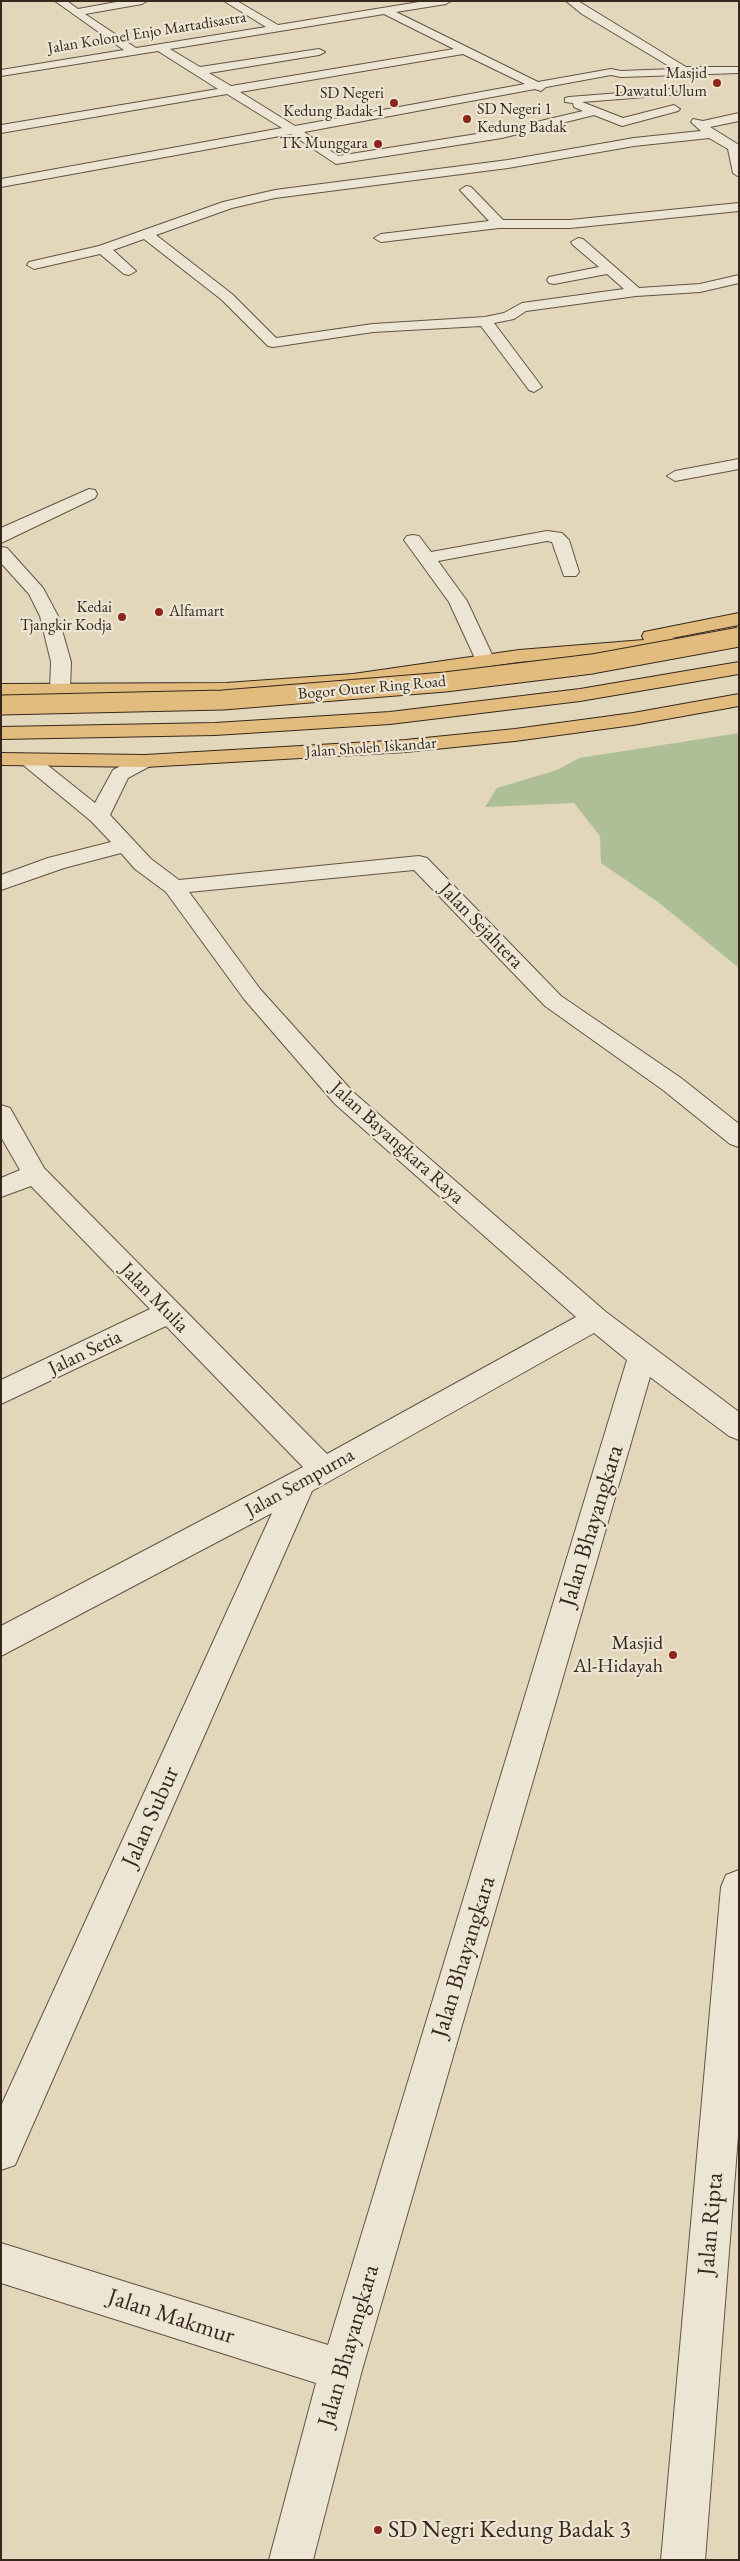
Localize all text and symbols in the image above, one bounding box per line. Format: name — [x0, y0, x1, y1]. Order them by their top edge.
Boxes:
street label: Jalan Kolonel Enjo Martadisastra — [46, 8, 248, 58]
place label: Masjid Dawatul Ulum — [615, 64, 707, 102]
marker: Masjid Dawatul Ulum — [711, 77, 723, 89]
place label: SD Negeri Kedung Badak 1 — [283, 84, 384, 122]
marker: SD Negeri Kedung Badak 1 — [388, 97, 400, 109]
place label: SD Negeri 1 Kedung Badak — [477, 100, 567, 138]
marker: SD Negeri 1 Kedung Badak — [461, 113, 473, 125]
place label: TK Munggara — [280, 134, 368, 154]
marker: TK Munggara — [372, 138, 384, 150]
place label: Kedai Tjangkir Kodja — [20, 598, 112, 636]
place label: Alfamart — [169, 602, 224, 622]
marker: Alfamart — [153, 606, 165, 618]
marker: Kedai Tjangkir Kodja — [116, 611, 128, 623]
street label: Bogor Outer Ring Road — [297, 672, 447, 704]
street label: Jalan Sholeh Iskandar — [305, 734, 437, 762]
street label: Jalan Sejahtera — [434, 878, 528, 974]
street label: Jalan Bayangkara Raya — [325, 1077, 469, 1209]
street label: Jalan Mulia — [115, 1258, 193, 1338]
street label: Jalan Setia — [45, 1325, 125, 1381]
street label: Jalan Bhayangkara — [554, 1442, 630, 1610]
street label: Jalan Sempurna — [241, 1443, 359, 1523]
place label: Masjid Al-Hidayah — [573, 1632, 663, 1679]
marker: Masjid Al-Hidayah — [667, 1649, 679, 1661]
street label: Jalan Subur — [116, 1762, 186, 1872]
street label: Jalan Bhayangkara — [426, 1873, 502, 2041]
street label: Jalan Ripta — [692, 2171, 730, 2277]
street label: Jalan Bhayangkara — [312, 2261, 386, 2431]
street label: Jalan Makmur — [104, 2283, 238, 2351]
place label: SD Negri Kedung Badak 3 — [388, 2516, 631, 2544]
marker: SD Negri Kedung Badak 3 — [372, 2524, 384, 2536]

